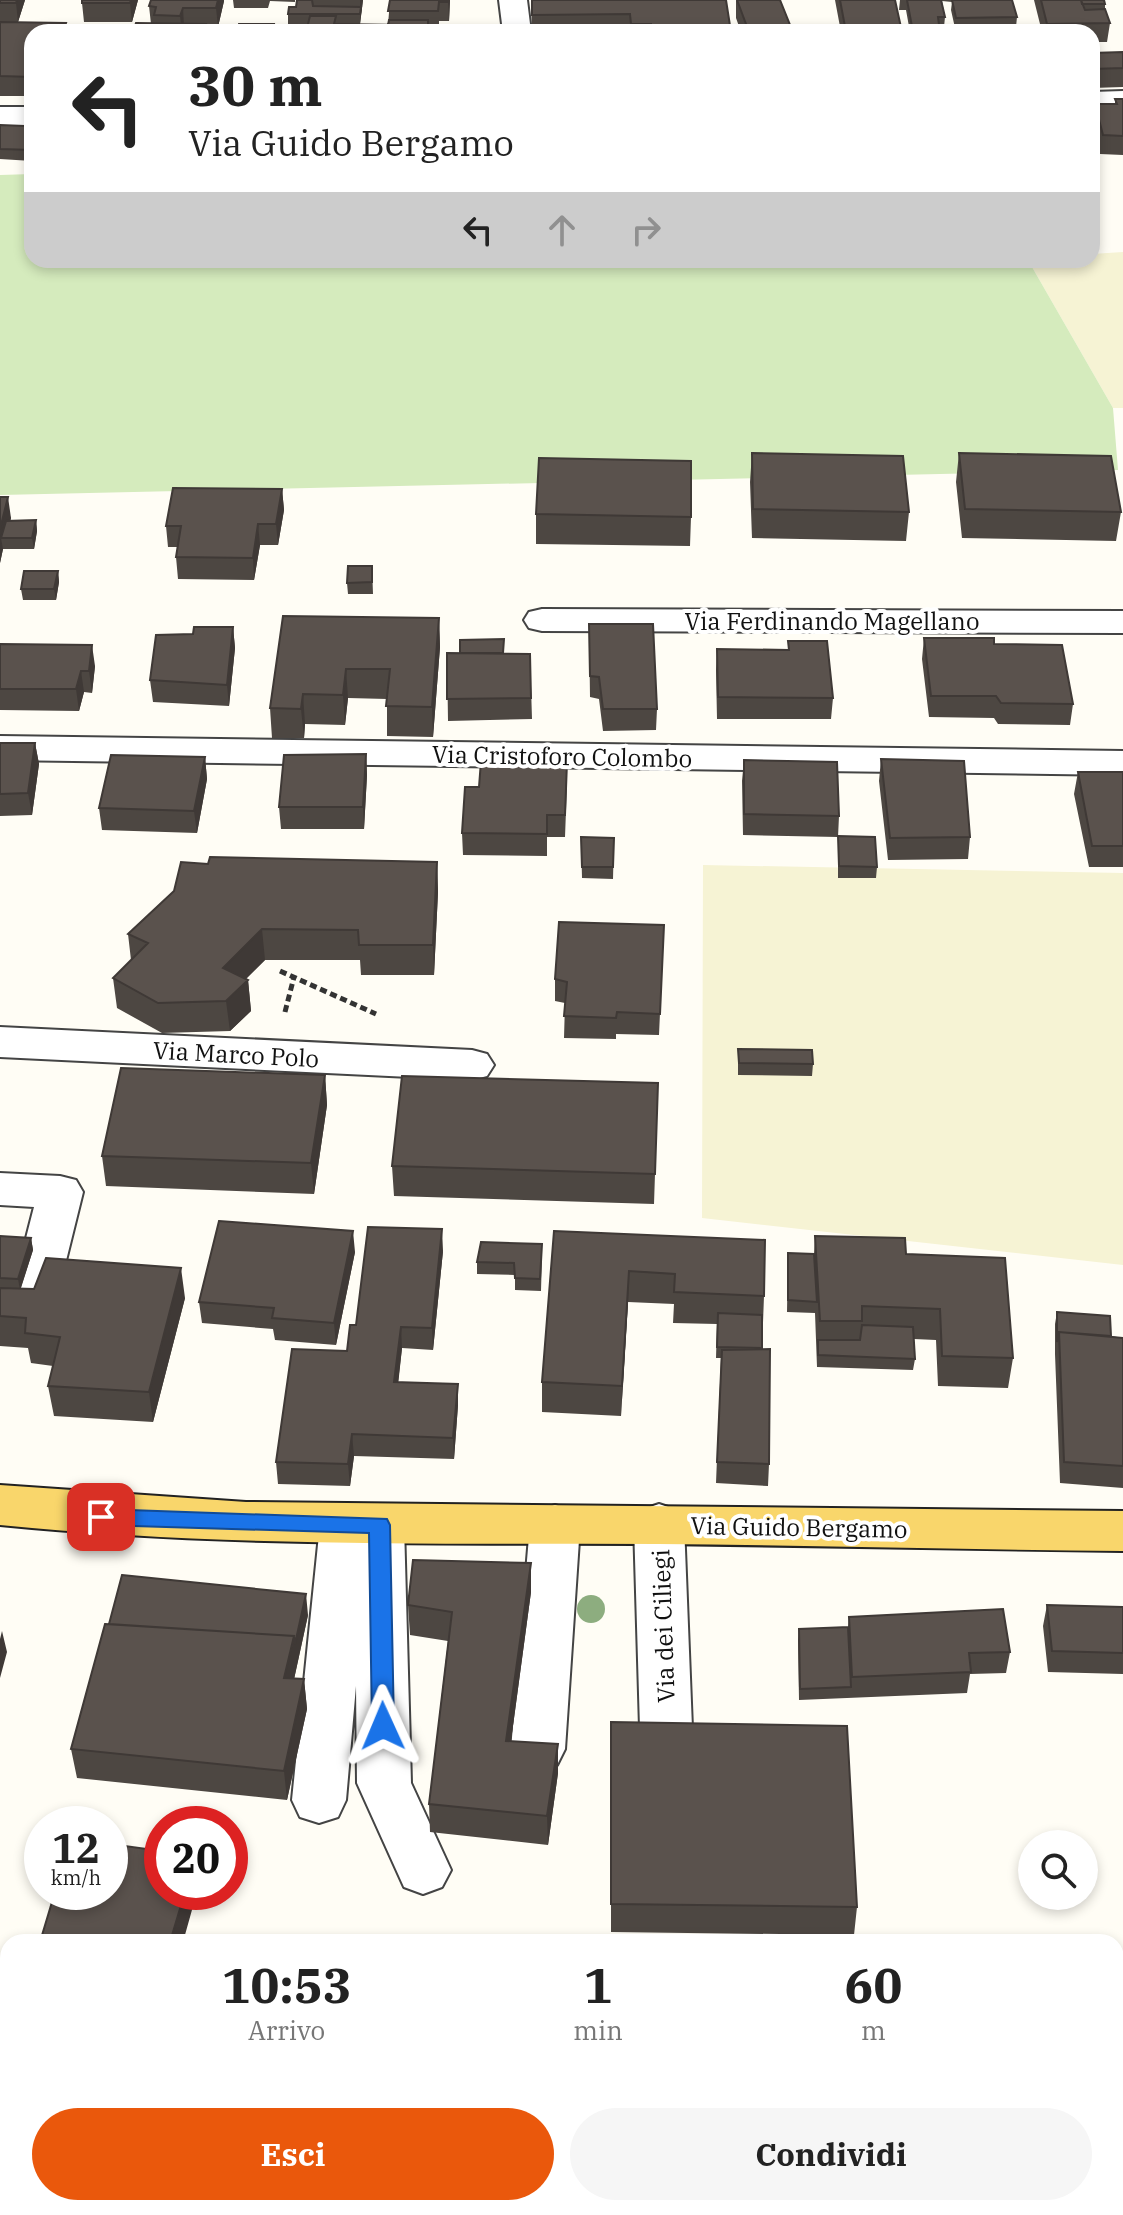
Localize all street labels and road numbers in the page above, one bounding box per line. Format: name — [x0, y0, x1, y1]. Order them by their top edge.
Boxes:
street label: Via Ferdinando Magellano — [685, 605, 979, 637]
street label: Via Cristoforo Colombo — [432, 738, 692, 774]
street label: Via Marco Polo — [152, 1034, 320, 1074]
street label: Via Guido Bergamo — [690, 1509, 908, 1545]
street label: Via dei Ciliegi — [644, 1549, 682, 1703]

